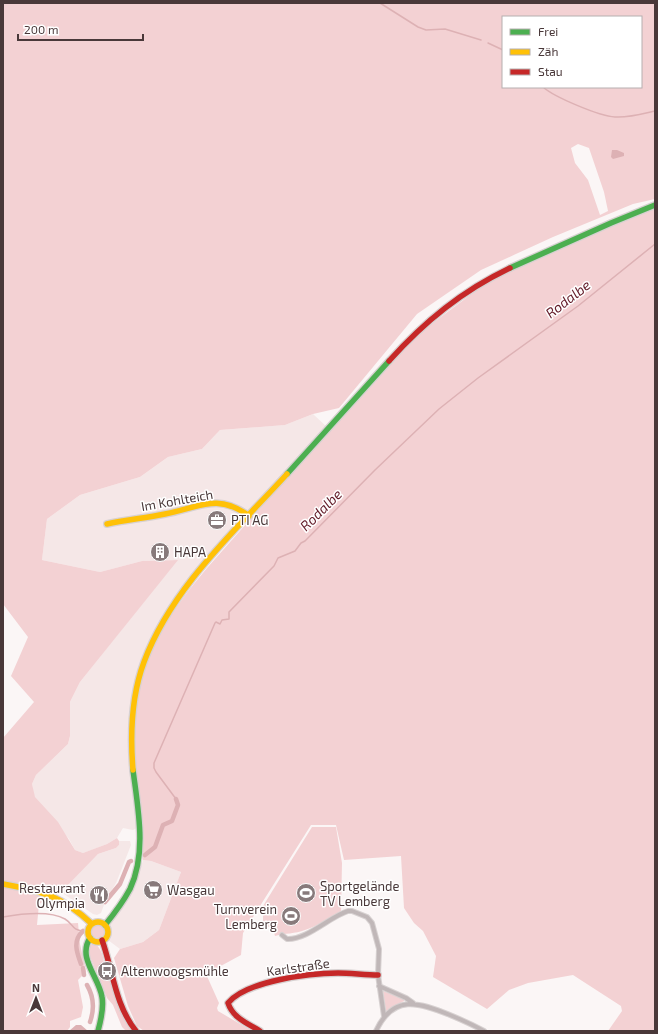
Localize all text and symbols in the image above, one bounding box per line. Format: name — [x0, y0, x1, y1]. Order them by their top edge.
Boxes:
scale bar — [18, 16, 143, 42]
legend — [502, 16, 642, 88]
text: 200 m — [24, 22, 58, 36]
text: Frei — [538, 24, 558, 38]
text: Zäh — [538, 44, 558, 58]
text: Stau — [538, 64, 563, 78]
water label: Rodalbe — [542, 276, 594, 321]
water label: Rodalbe — [296, 485, 345, 534]
street label: Im Kohlteich — [140, 486, 214, 514]
office icon: PTI AG — [206, 509, 228, 531]
place label: PTI AG — [231, 512, 268, 528]
building icon: HAPA — [149, 541, 171, 563]
place label: HAPA — [174, 544, 206, 560]
place label: Sportgelände TV Lemberg — [320, 878, 400, 909]
supermarket icon: Wasgau — [142, 879, 164, 901]
place label: Restaurant Olympia — [19, 880, 85, 911]
place label: Wasgau — [167, 882, 215, 898]
sports icon: Sportgelände TV Lemberg — [295, 882, 317, 904]
restaurant icon: Restaurant Olympia — [88, 884, 110, 906]
place label: Turnverein Lemberg — [214, 901, 277, 932]
sports icon: Turnverein Lemberg — [280, 905, 302, 927]
street label: Karlstraße — [265, 955, 331, 979]
bus stop icon: Altenwoogsmühle — [96, 960, 118, 982]
place label: Altenwoogsmühle — [121, 963, 229, 979]
north arrow — [16, 978, 56, 1018]
text: N — [32, 981, 40, 994]

